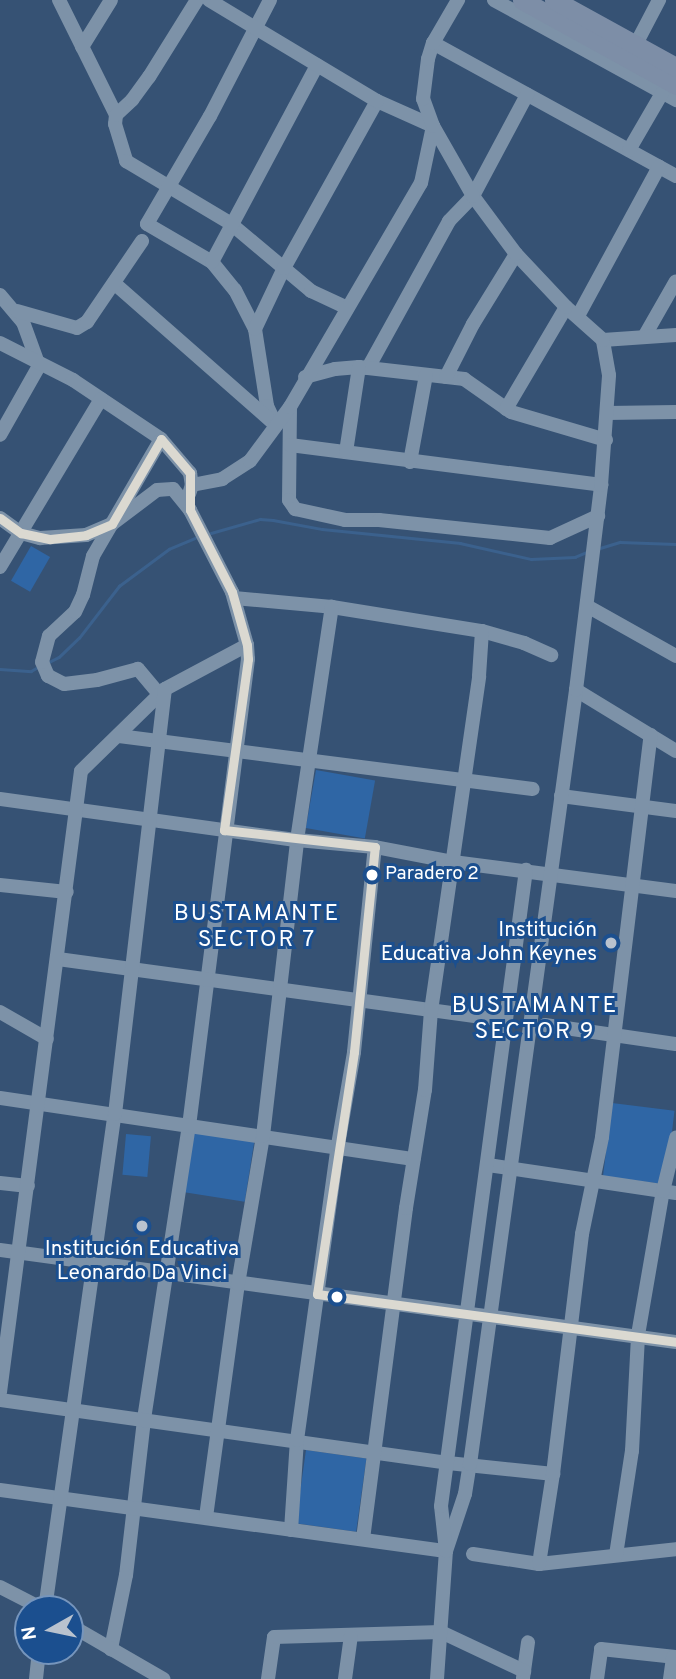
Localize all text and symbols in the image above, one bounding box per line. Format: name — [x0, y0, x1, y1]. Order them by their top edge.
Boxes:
place label: Paradero 2 — [385, 864, 479, 886]
marker: Paradero 2 — [365, 868, 379, 882]
district label: BUSTAMANTE SECTOR 7 — [175, 901, 339, 955]
place label: Institución Educativa John Keynes — [381, 918, 597, 968]
marker: Institución Educativa John Keynes — [603, 935, 619, 951]
district label: BUSTAMANTE SECTOR 9 — [453, 993, 617, 1047]
marker: Institución Educativa Leonardo Da Vinci — [134, 1218, 150, 1234]
place label: Institución Educativa Leonardo Da Vinci — [45, 1237, 239, 1287]
unlabelled marker — [330, 1290, 344, 1304]
north arrow — [14, 1595, 84, 1665]
text: N — [17, 1624, 43, 1642]

